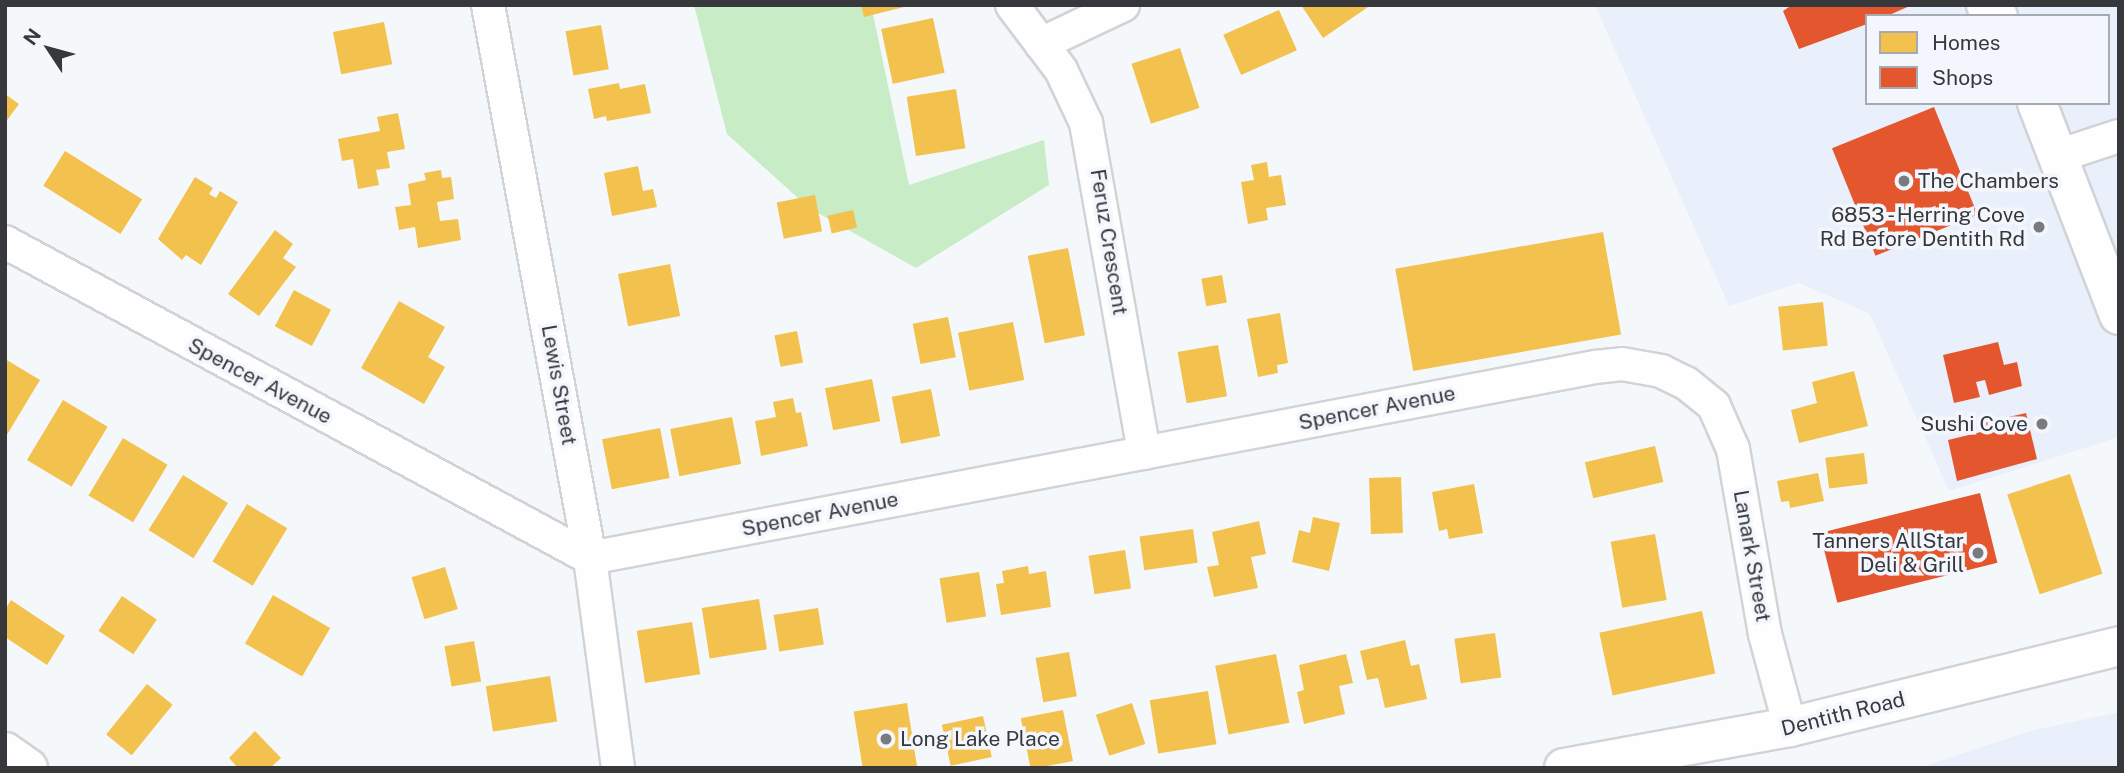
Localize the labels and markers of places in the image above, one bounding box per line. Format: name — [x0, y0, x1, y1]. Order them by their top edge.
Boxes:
place label: The Chambers — [1918, 168, 2059, 194]
marker: The Chambers — [1896, 173, 1912, 189]
place label: 6853 - Herring Cove Rd Before Dentith Rd — [1820, 202, 2025, 252]
marker: 6853 - Herring Cove Rd Before Dentith Rd — [2031, 219, 2047, 235]
place label: Sushi Cove — [1920, 411, 2028, 437]
marker: Sushi Cove — [2034, 416, 2050, 432]
place label: Tanners AllStar Deli & Grill — [1812, 528, 1964, 578]
marker: Tanners AllStar Deli & Grill — [1970, 545, 1986, 561]
place label: Long Lake Place — [900, 726, 1060, 752]
marker: Long Lake Place — [878, 731, 894, 747]

